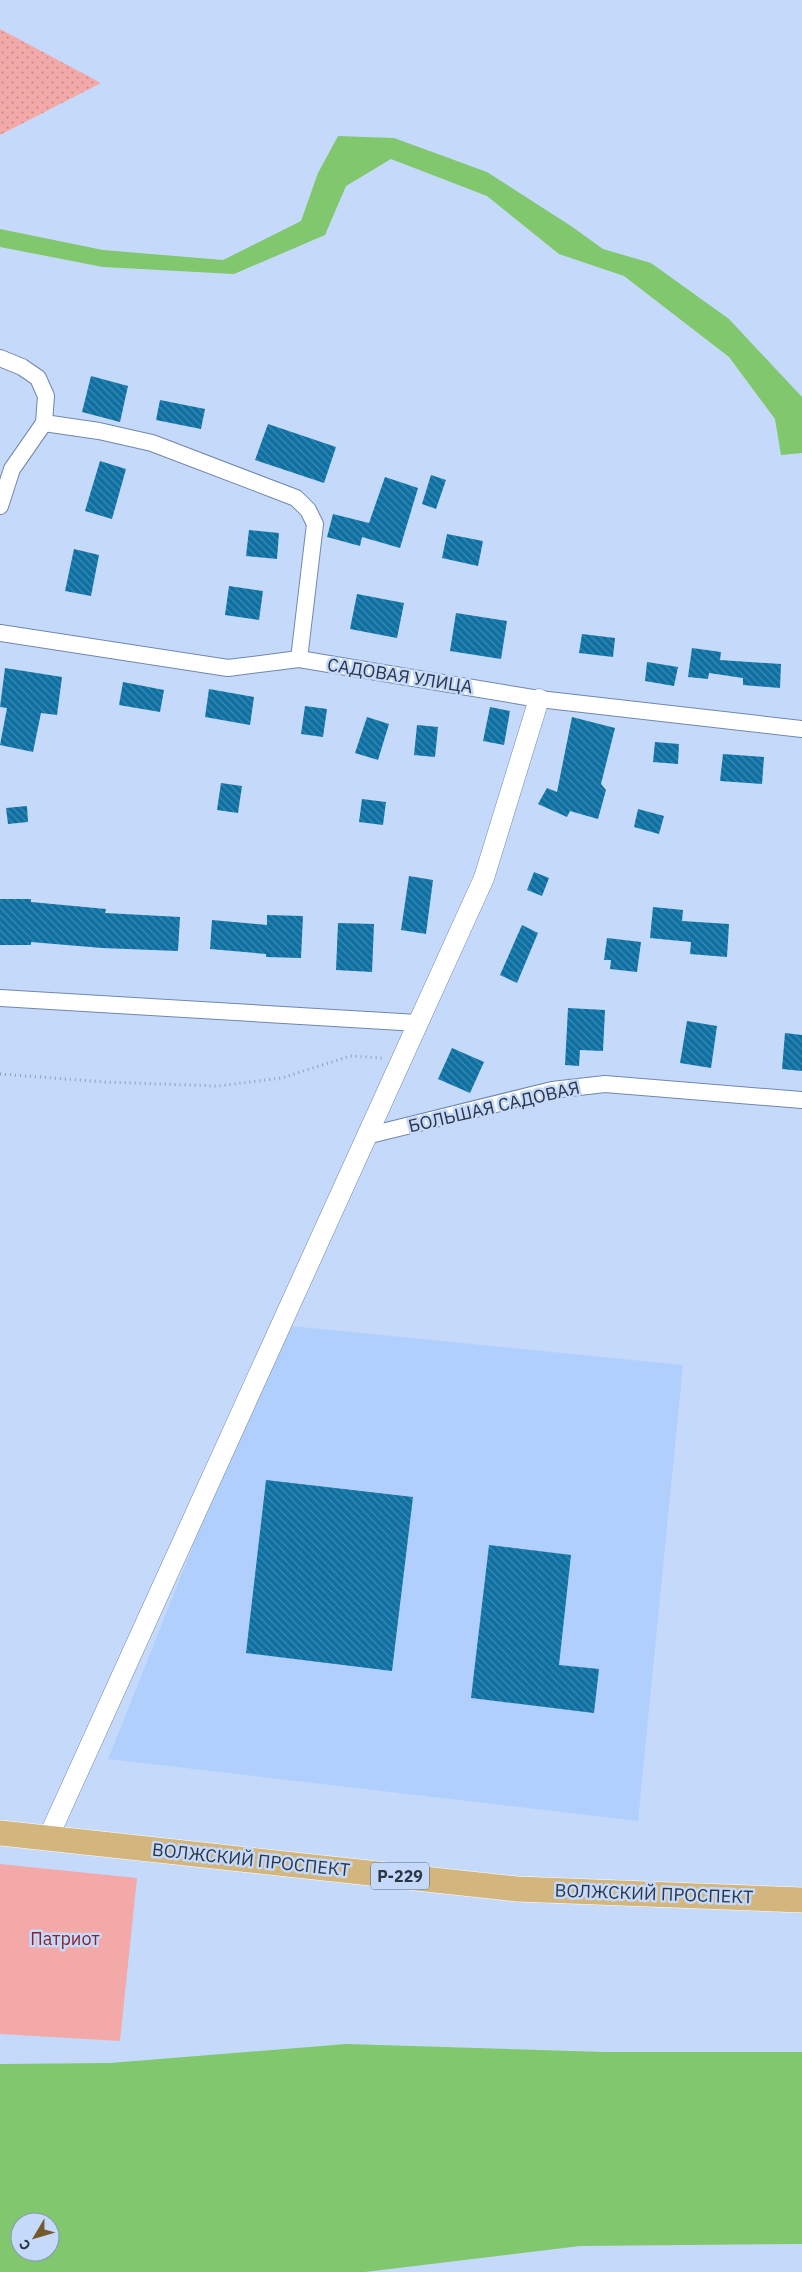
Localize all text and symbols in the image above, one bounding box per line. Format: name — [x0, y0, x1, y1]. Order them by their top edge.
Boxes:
street label: САДОВАЯ УЛИЦА — [326, 653, 475, 698]
street label: БОЛЬШАЯ САДОВАЯ — [406, 1076, 582, 1137]
street label: ВОЛЖСКИЙ ПРОСПЕКТ — [151, 1838, 351, 1881]
road number: Р-229 — [371, 1862, 429, 1890]
street label: ВОЛЖСКИЙ ПРОСПЕКТ — [554, 1879, 754, 1908]
park label: Патриот — [30, 1927, 100, 1950]
north arrow — [10, 2212, 60, 2262]
text: С — [15, 2236, 35, 2254]

